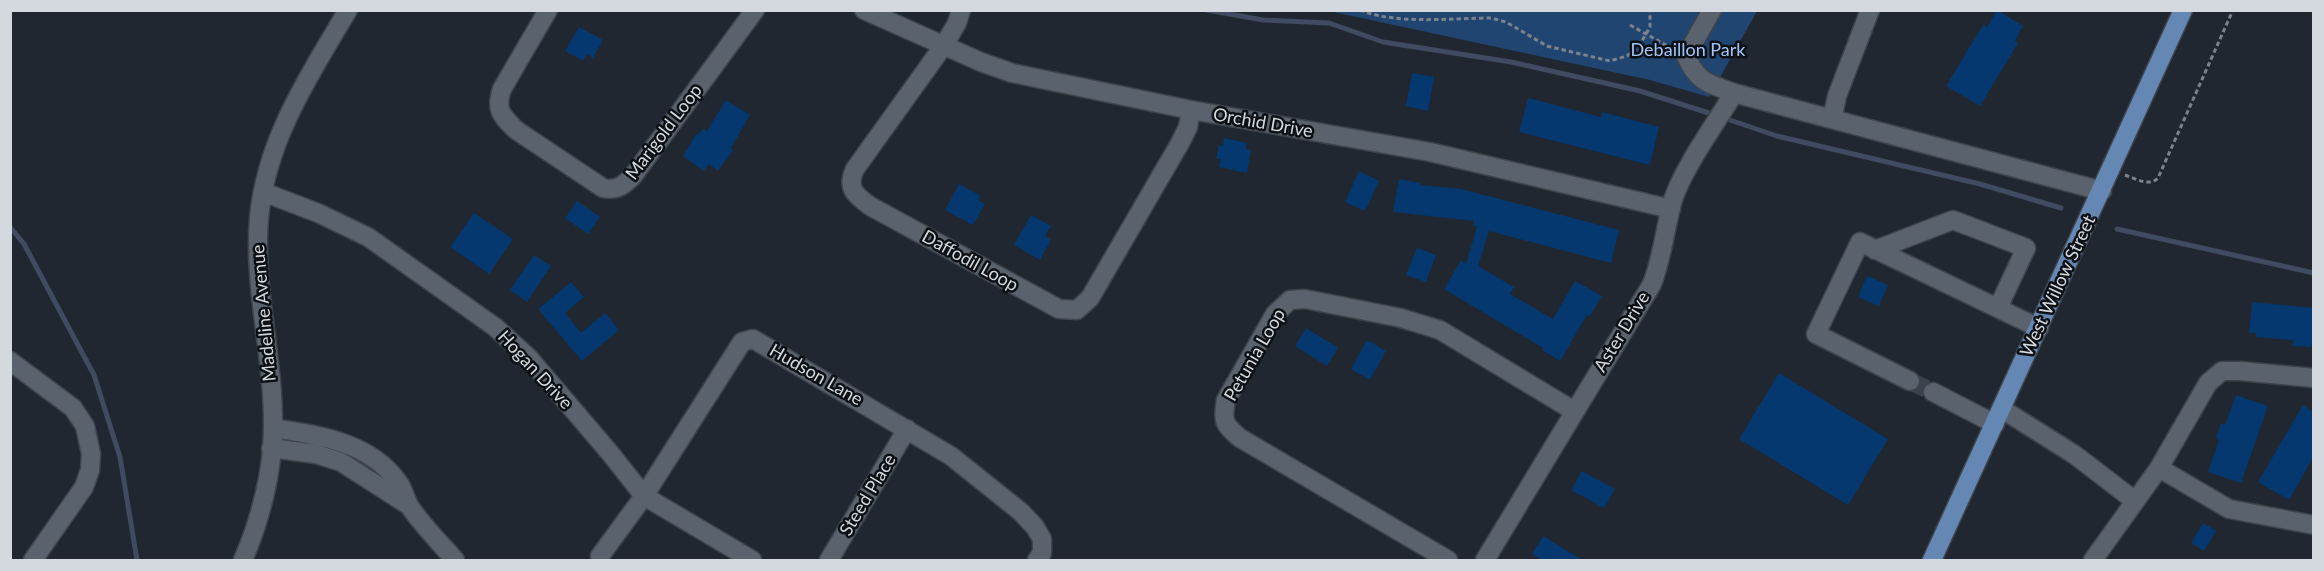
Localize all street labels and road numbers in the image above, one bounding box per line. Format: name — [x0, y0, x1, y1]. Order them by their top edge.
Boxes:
street label: Marigold Loop — [621, 80, 707, 184]
street label: Orchid Drive — [1211, 104, 1315, 142]
street label: West Willow Street — [2016, 212, 2100, 360]
street label: Daffodil Loop — [918, 226, 1022, 296]
street label: Madeline Avenue — [247, 244, 281, 382]
street label: Aster Drive — [1590, 288, 1654, 376]
street label: Petunia Loop — [1220, 305, 1290, 405]
street label: Hogan Drive — [493, 326, 577, 414]
street label: Hudson Lane — [766, 340, 866, 410]
street label: Steed Place — [835, 450, 901, 540]

